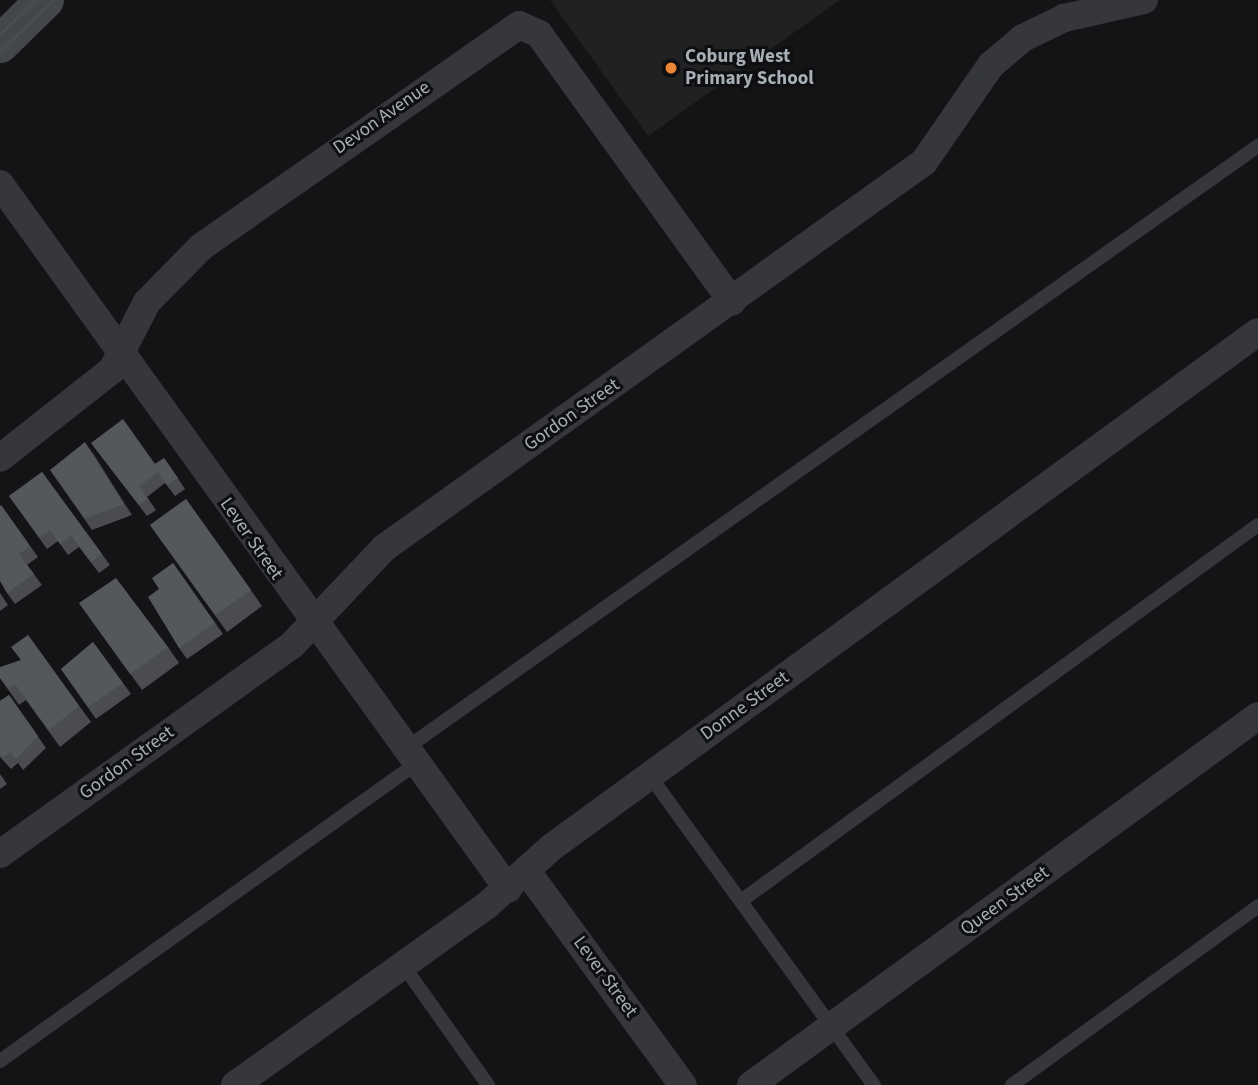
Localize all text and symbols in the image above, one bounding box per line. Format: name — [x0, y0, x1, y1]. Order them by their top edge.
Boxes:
place label: Coburg West Primary School — [685, 46, 814, 90]
marker: Coburg West Primary School — [663, 60, 679, 76]
street label: Devon Avenue — [329, 76, 435, 160]
street label: Gordon Street — [520, 374, 624, 456]
street label: Lever Street — [214, 494, 288, 584]
street label: Donne Street — [696, 666, 794, 746]
street label: Gordon Street — [75, 721, 179, 805]
street label: Queen Street — [956, 861, 1054, 941]
street label: Lever Street — [568, 932, 642, 1022]

